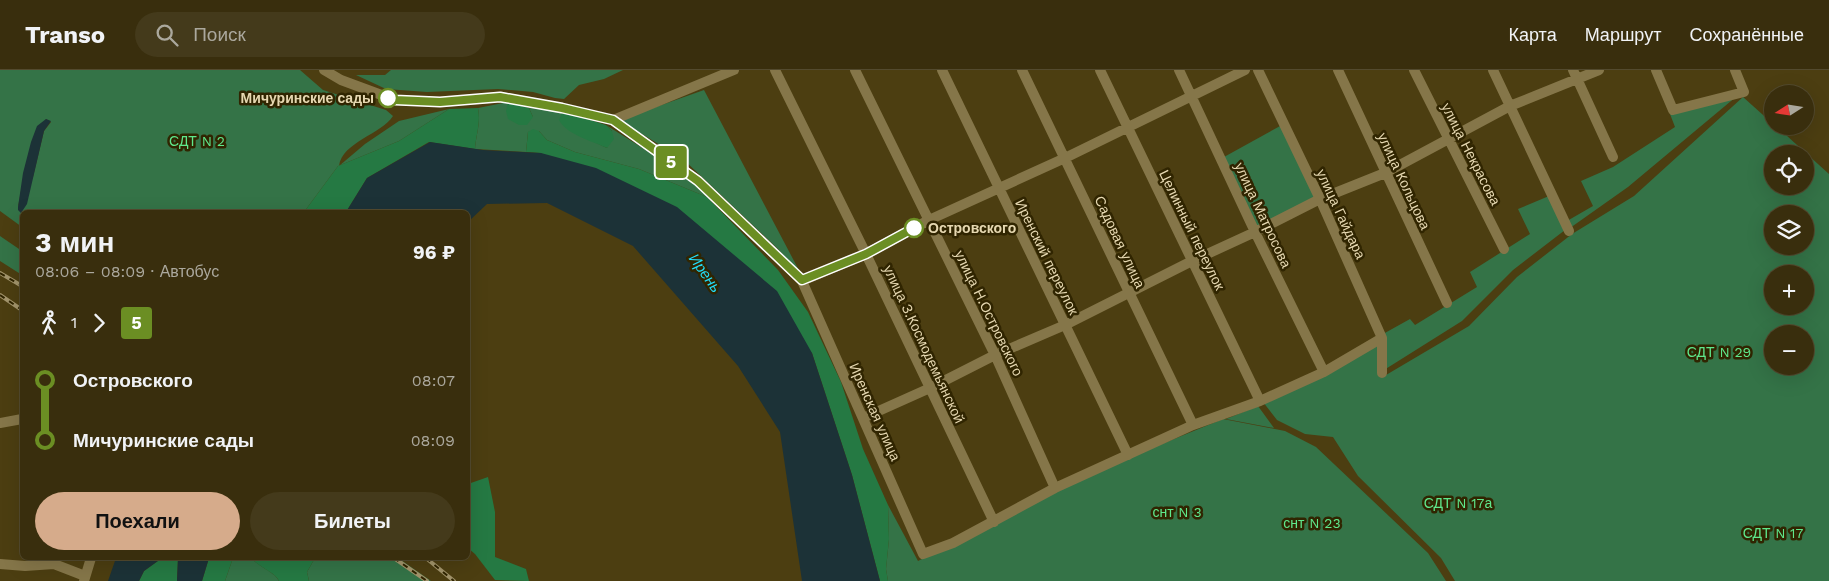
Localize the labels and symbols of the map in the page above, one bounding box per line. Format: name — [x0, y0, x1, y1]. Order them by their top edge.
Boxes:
north arrow — [1764, 85, 1814, 135]
marker: Мичуринские сады — [378, 88, 398, 108]
place label: Мичуринские сады — [241, 90, 374, 106]
street label: улица Некрасова — [1438, 100, 1504, 208]
street label: улица Кольцова — [1375, 130, 1434, 232]
park label: СДТ N 2 — [169, 133, 225, 149]
line badge: 5 — [655, 146, 687, 178]
street label: улица Матросова — [1232, 160, 1295, 270]
street label: Целинный переулок — [1156, 167, 1228, 293]
street label: улица Гайдара — [1313, 167, 1369, 262]
street label: Садовая улица — [1092, 193, 1148, 291]
street label: Иренский переулок — [1012, 197, 1082, 318]
marker: Островского — [904, 218, 924, 238]
place label: Островского — [928, 220, 1016, 236]
street label: улица Н.Островского — [952, 248, 1027, 379]
water label: Ирень — [685, 250, 725, 296]
street label: улица З.Космодемьянской — [880, 262, 968, 426]
park label: СДТ N 29 — [1687, 344, 1751, 360]
street label: Иренская улица — [846, 361, 904, 464]
park label: СДТ N 17а — [1424, 495, 1492, 511]
park label: снт N 3 — [1152, 504, 1202, 520]
park label: снт N 23 — [1283, 515, 1341, 531]
park label: СДТ N 17 — [1743, 525, 1803, 541]

